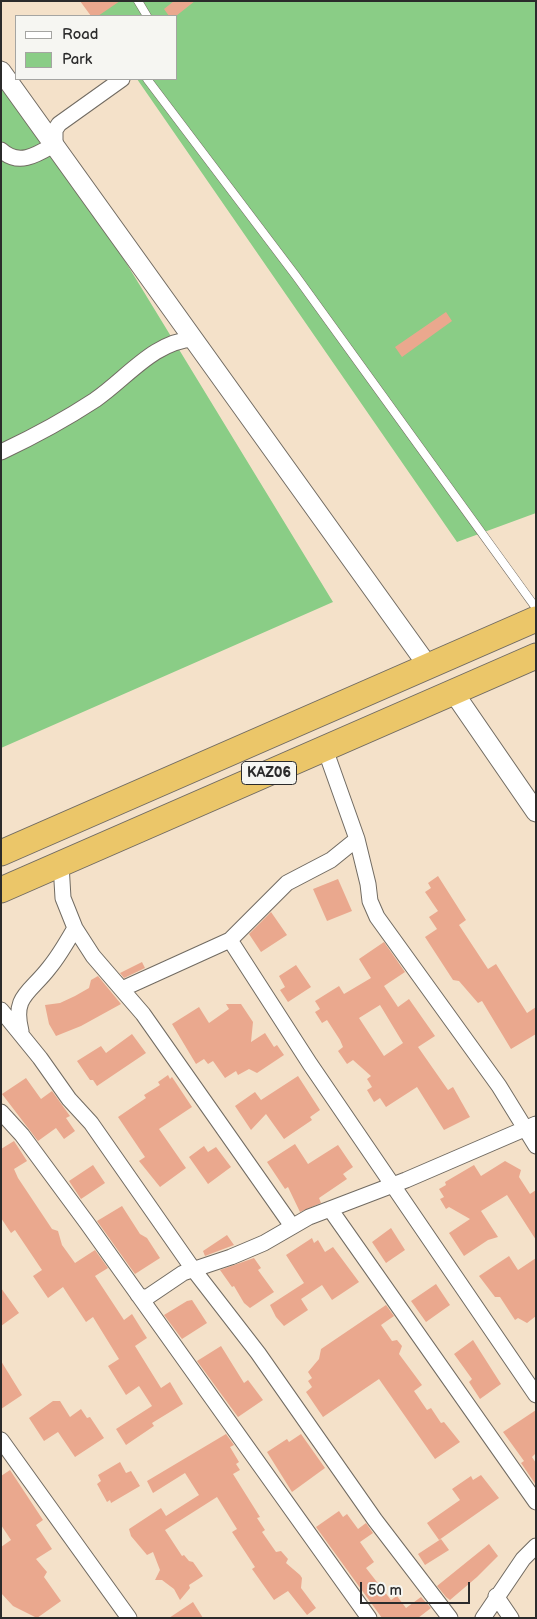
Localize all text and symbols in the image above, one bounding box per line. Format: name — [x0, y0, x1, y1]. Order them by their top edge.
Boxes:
legend — [15, 15, 178, 80]
text: Road — [62, 25, 98, 44]
text: Park — [62, 50, 92, 69]
road number: KАZ06 — [242, 761, 296, 784]
scale bar — [362, 1572, 472, 1604]
text: 50 m — [368, 1581, 402, 1600]

